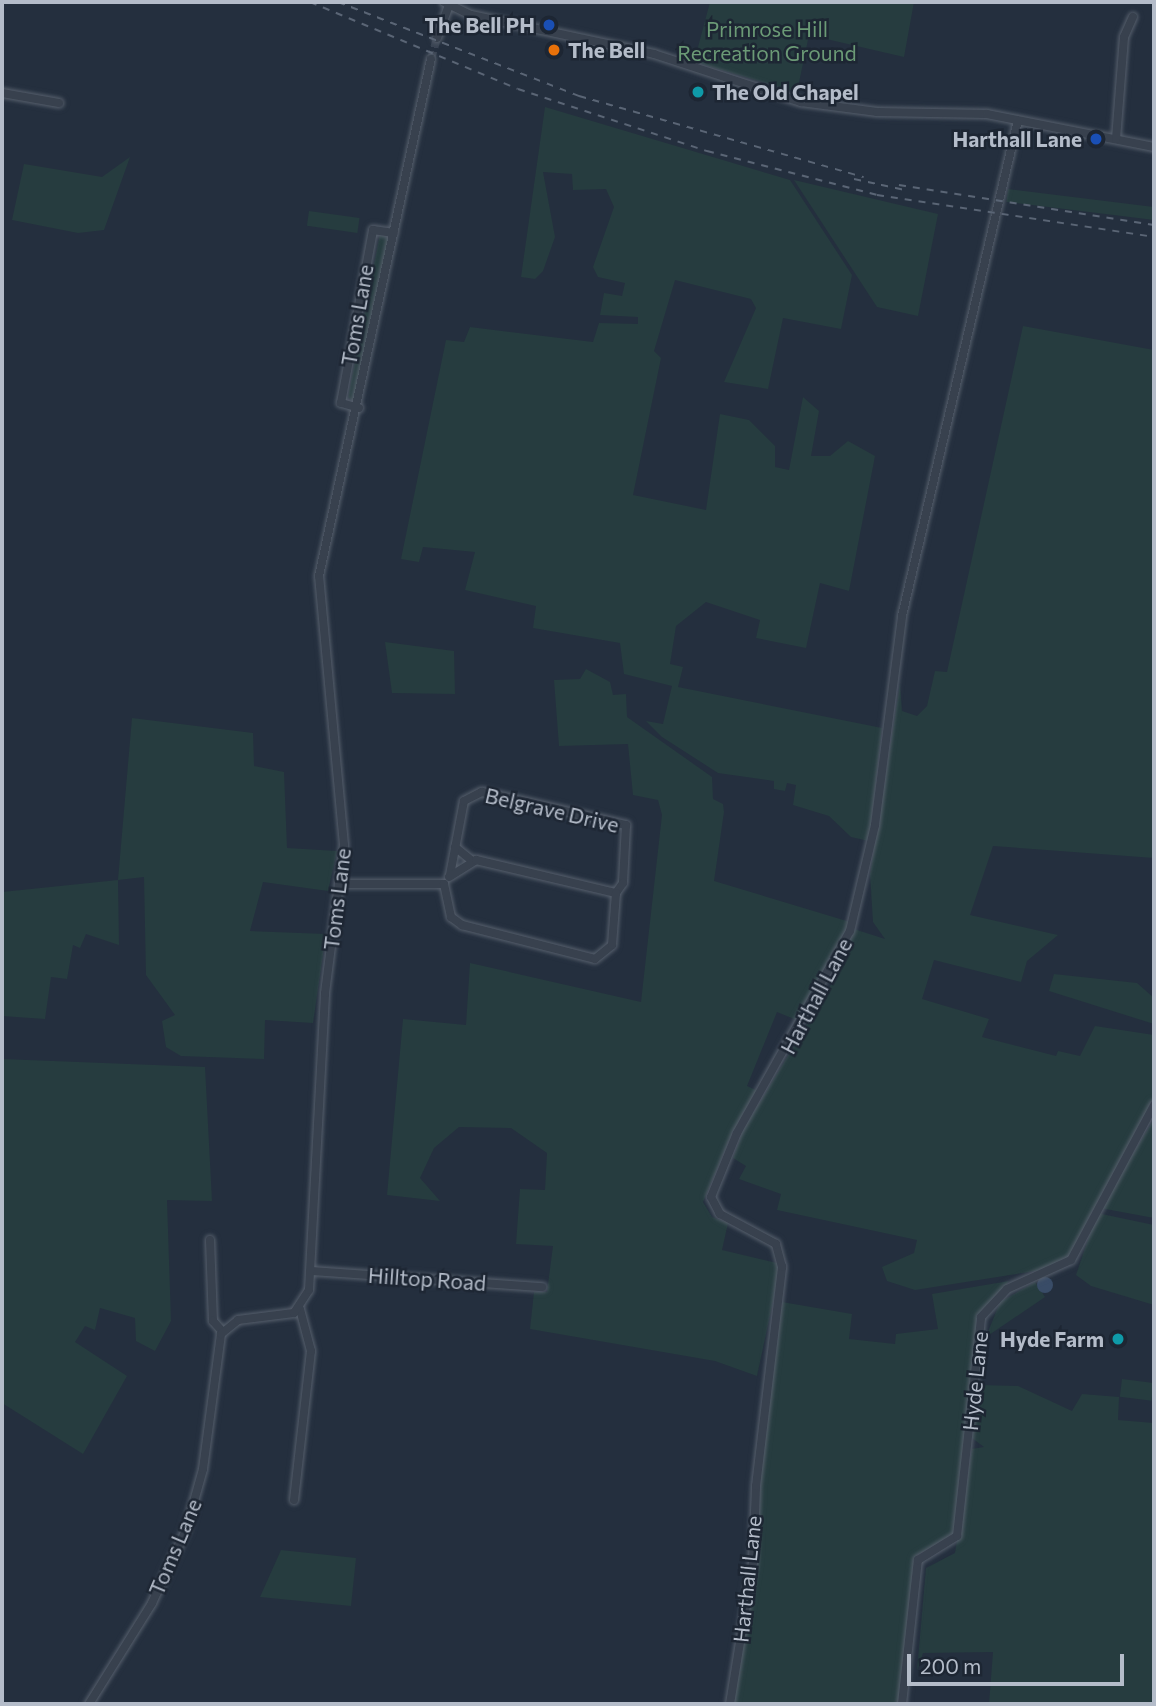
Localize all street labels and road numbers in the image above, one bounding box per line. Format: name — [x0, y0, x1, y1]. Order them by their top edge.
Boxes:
street label: Toms Lane — [336, 262, 378, 368]
street label: Belgrave Drive — [483, 782, 621, 838]
street label: Toms Lane — [318, 847, 356, 951]
street label: Harthall Lane — [775, 934, 857, 1058]
street label: Hilltop Road — [367, 1262, 487, 1296]
street label: Hyde Lane — [957, 1330, 993, 1432]
street label: Toms Lane — [143, 1495, 207, 1599]
street label: Harthall Lane — [728, 1514, 766, 1644]

